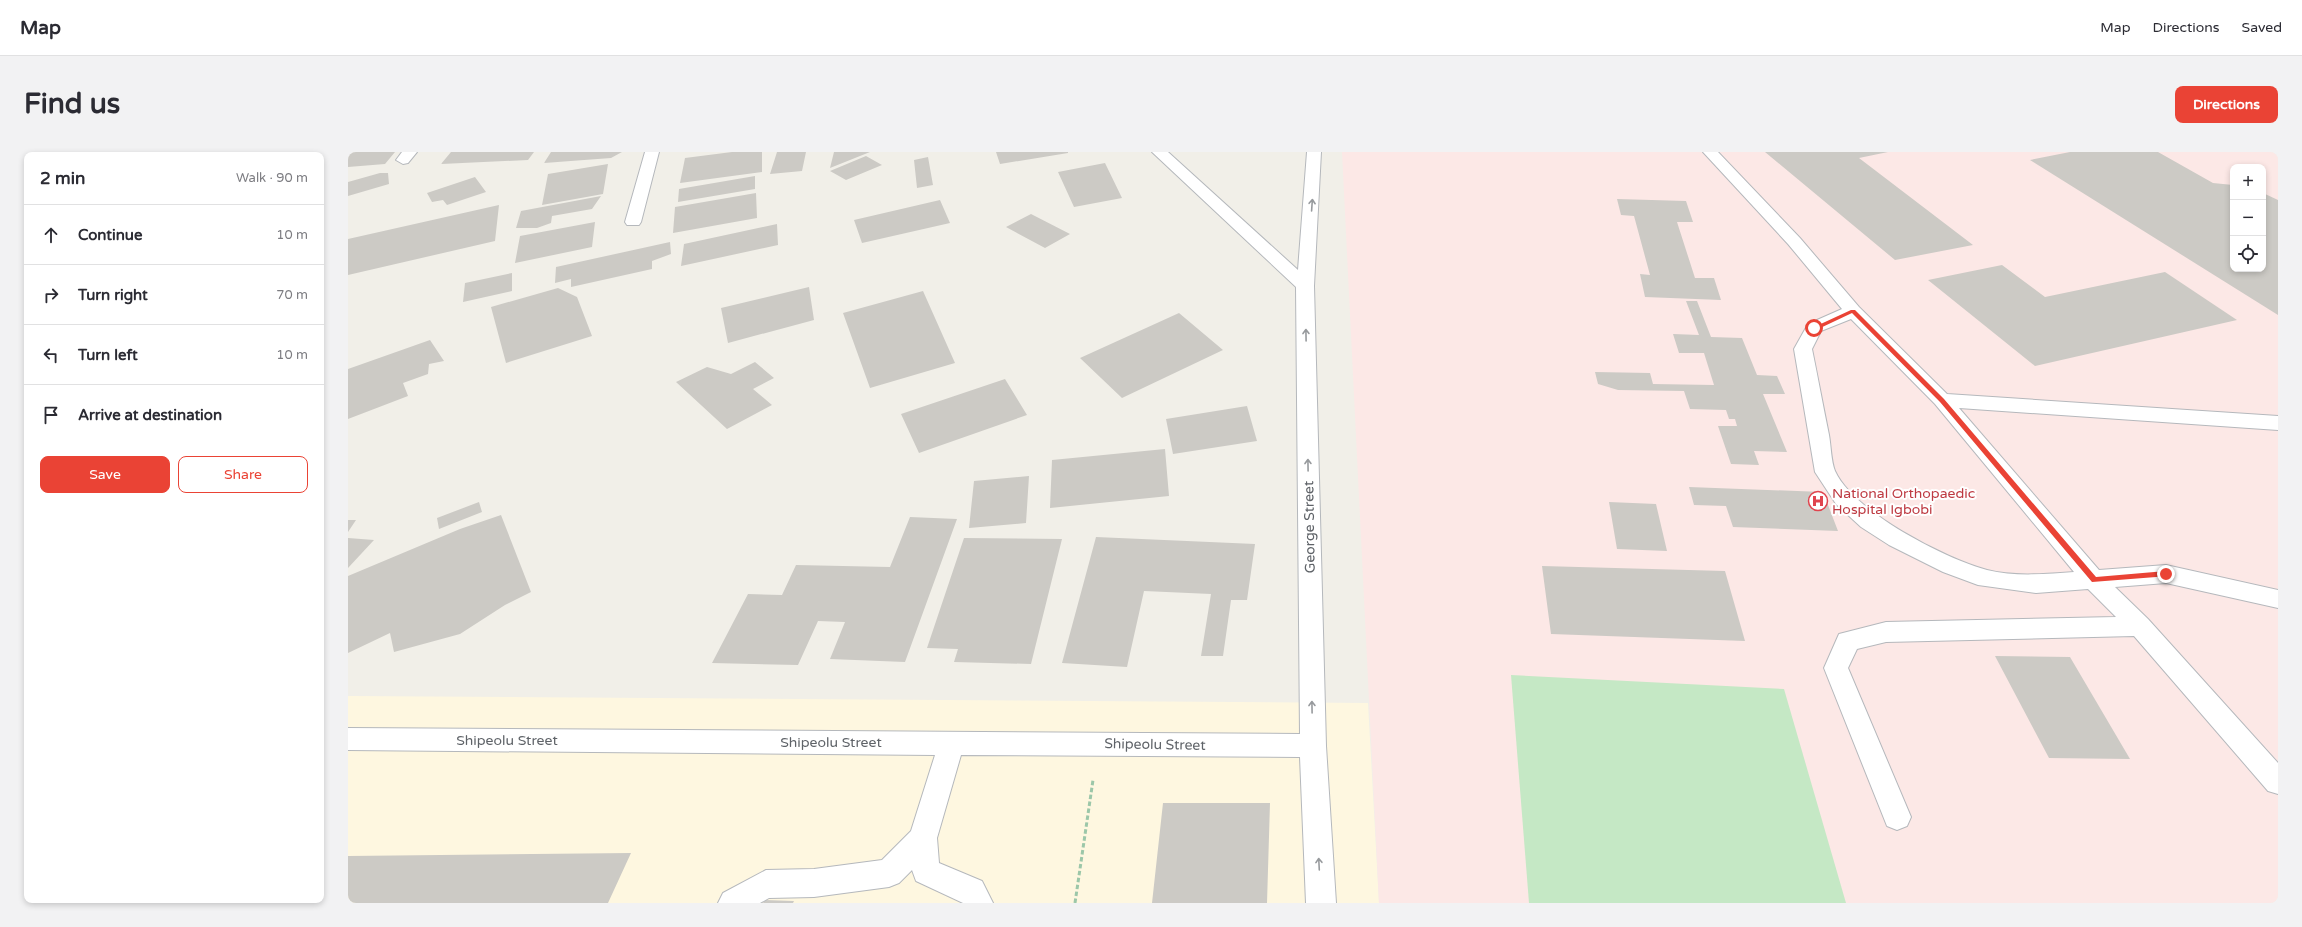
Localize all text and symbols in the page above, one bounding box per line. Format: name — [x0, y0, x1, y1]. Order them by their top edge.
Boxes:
text: Map — [20, 17, 61, 39]
text: Map — [2100, 19, 2131, 36]
text: Directions — [2153, 19, 2220, 36]
text: Saved — [2242, 19, 2282, 36]
button: Directions — [2175, 86, 2278, 123]
text: Find us — [24, 87, 120, 121]
map controls — [2230, 164, 2266, 272]
button: + — [2230, 164, 2266, 200]
text: 2 min — [40, 168, 85, 189]
text: Walk · 90 m — [236, 170, 308, 186]
one-way arrow — [1308, 199, 1315, 212]
button: − — [2230, 200, 2266, 236]
icon: ahead — [40, 224, 62, 246]
text: Continue — [78, 226, 142, 244]
text: 10 m — [276, 227, 308, 243]
button: locate — [2230, 236, 2266, 272]
icon: right — [40, 284, 62, 306]
text: Turn right — [78, 286, 148, 304]
text: 70 m — [276, 287, 308, 303]
route start — [1805, 319, 1823, 337]
one-way arrow — [1302, 329, 1310, 342]
icon: left — [40, 344, 62, 366]
text: Turn left — [78, 346, 138, 364]
text: 10 m — [276, 347, 308, 363]
icon: arrive — [40, 404, 62, 426]
text: Arrive at destination — [78, 406, 222, 424]
button: Save — [40, 456, 170, 493]
button: Share — [178, 456, 308, 493]
one-way arrow — [1304, 459, 1312, 472]
street label: George Street — [1300, 480, 1319, 573]
place label: National Orthopaedic Hospital Igbobi — [1832, 485, 1975, 518]
hospital icon: National Orthopaedic Hospital Igbobi — [1807, 490, 1829, 512]
route end — [2157, 565, 2175, 583]
one-way arrow — [1309, 701, 1316, 714]
street label: Shipeolu Street — [456, 732, 558, 749]
street label: Shipeolu Street — [780, 734, 882, 751]
street label: Shipeolu Street — [1104, 735, 1207, 754]
one-way arrow — [1315, 858, 1323, 871]

